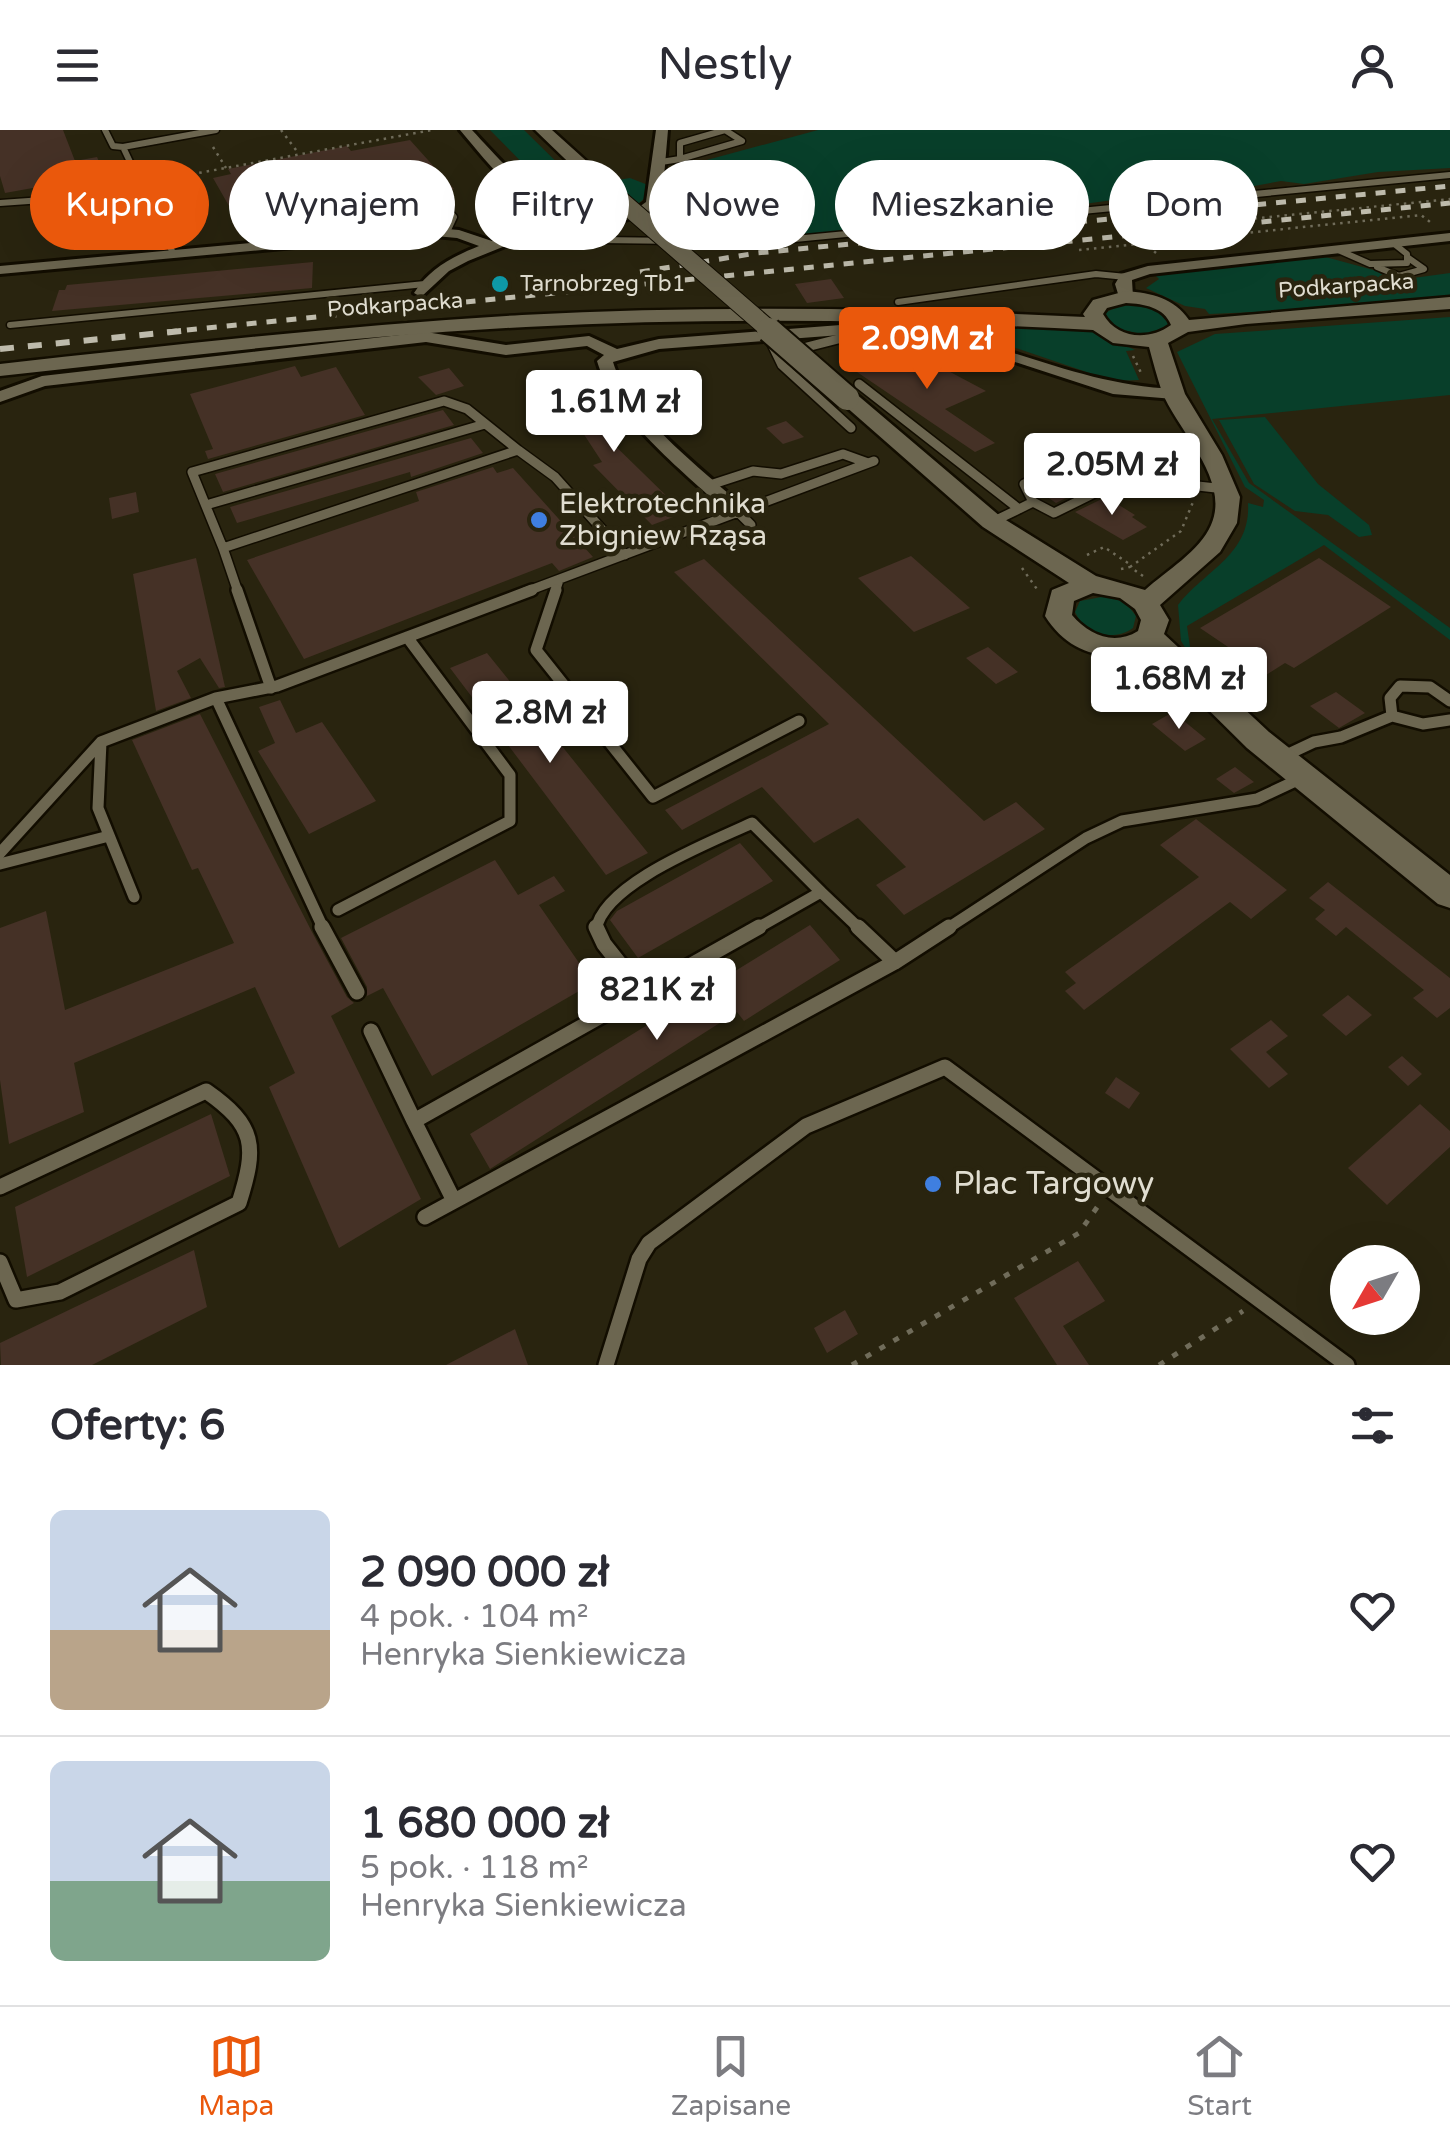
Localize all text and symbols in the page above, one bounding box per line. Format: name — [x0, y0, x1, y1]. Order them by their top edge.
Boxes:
icon: menu — [50, 38, 105, 93]
text: Nestly — [658, 38, 792, 92]
icon: person — [1345, 38, 1400, 93]
chip: Kupno — [30, 160, 209, 250]
chip: Wynajem — [229, 160, 455, 250]
chip: Filtry — [475, 160, 629, 250]
chip: Nowe — [649, 160, 815, 250]
chip: Mieszkanie — [835, 160, 1089, 250]
chip: Dom — [1109, 160, 1258, 250]
street label: Podkarpacka — [1277, 268, 1415, 304]
place label: Tarnobrzeg Tb1 — [520, 271, 686, 297]
marker: Tarnobrzeg Tb1 — [489, 273, 511, 295]
street label: Podkarpacka — [326, 287, 464, 323]
pin: 2.09M zł — [824, 307, 1030, 392]
text: 2.09M zł — [861, 320, 993, 358]
pin: 1.61M zł — [511, 370, 717, 455]
text: 1.61M zł — [548, 383, 680, 421]
pin: 2.05M zł — [1009, 433, 1215, 518]
text: 2.05M zł — [1046, 446, 1178, 484]
place label: Elektrotechnika Zbigniew Rząsa — [559, 487, 767, 553]
marker: Elektrotechnika Zbigniew Rząsa — [528, 509, 550, 531]
pin: 1.68M zł — [1076, 647, 1282, 732]
text: 1.68M zł — [1113, 660, 1245, 698]
pin: 2.8M zł — [458, 681, 642, 766]
text: 2.8M zł — [494, 694, 606, 732]
pin: 821K zł — [565, 958, 749, 1043]
text: 821K zł — [600, 971, 714, 1009]
place label: Plac Targowy — [953, 1165, 1154, 1203]
marker: Plac Targowy — [922, 1173, 944, 1195]
north arrow — [1330, 1245, 1420, 1335]
map controls — [1330, 1245, 1420, 1335]
icon: filters — [1345, 1398, 1400, 1453]
text: Oferty: 6 — [50, 1400, 225, 1451]
text: 2 090 000 zł — [360, 1547, 609, 1598]
icon: home — [130, 1550, 250, 1670]
icon: heart — [1345, 1583, 1400, 1638]
text: 4 pok. · 104 m² — [360, 1598, 589, 1636]
text: Henryka Sienkiewicza — [360, 1636, 687, 1674]
text: 1 680 000 zł — [360, 1798, 609, 1849]
icon: home — [130, 1801, 250, 1921]
icon: heart — [1345, 1834, 1400, 1889]
text: 5 pok. · 118 m² — [360, 1849, 589, 1887]
text: Henryka Sienkiewicza — [360, 1887, 687, 1925]
tab: Mapa — [198, 2029, 274, 2123]
tab: Zapisane — [671, 2029, 791, 2123]
tab: Start — [1187, 2029, 1252, 2123]

